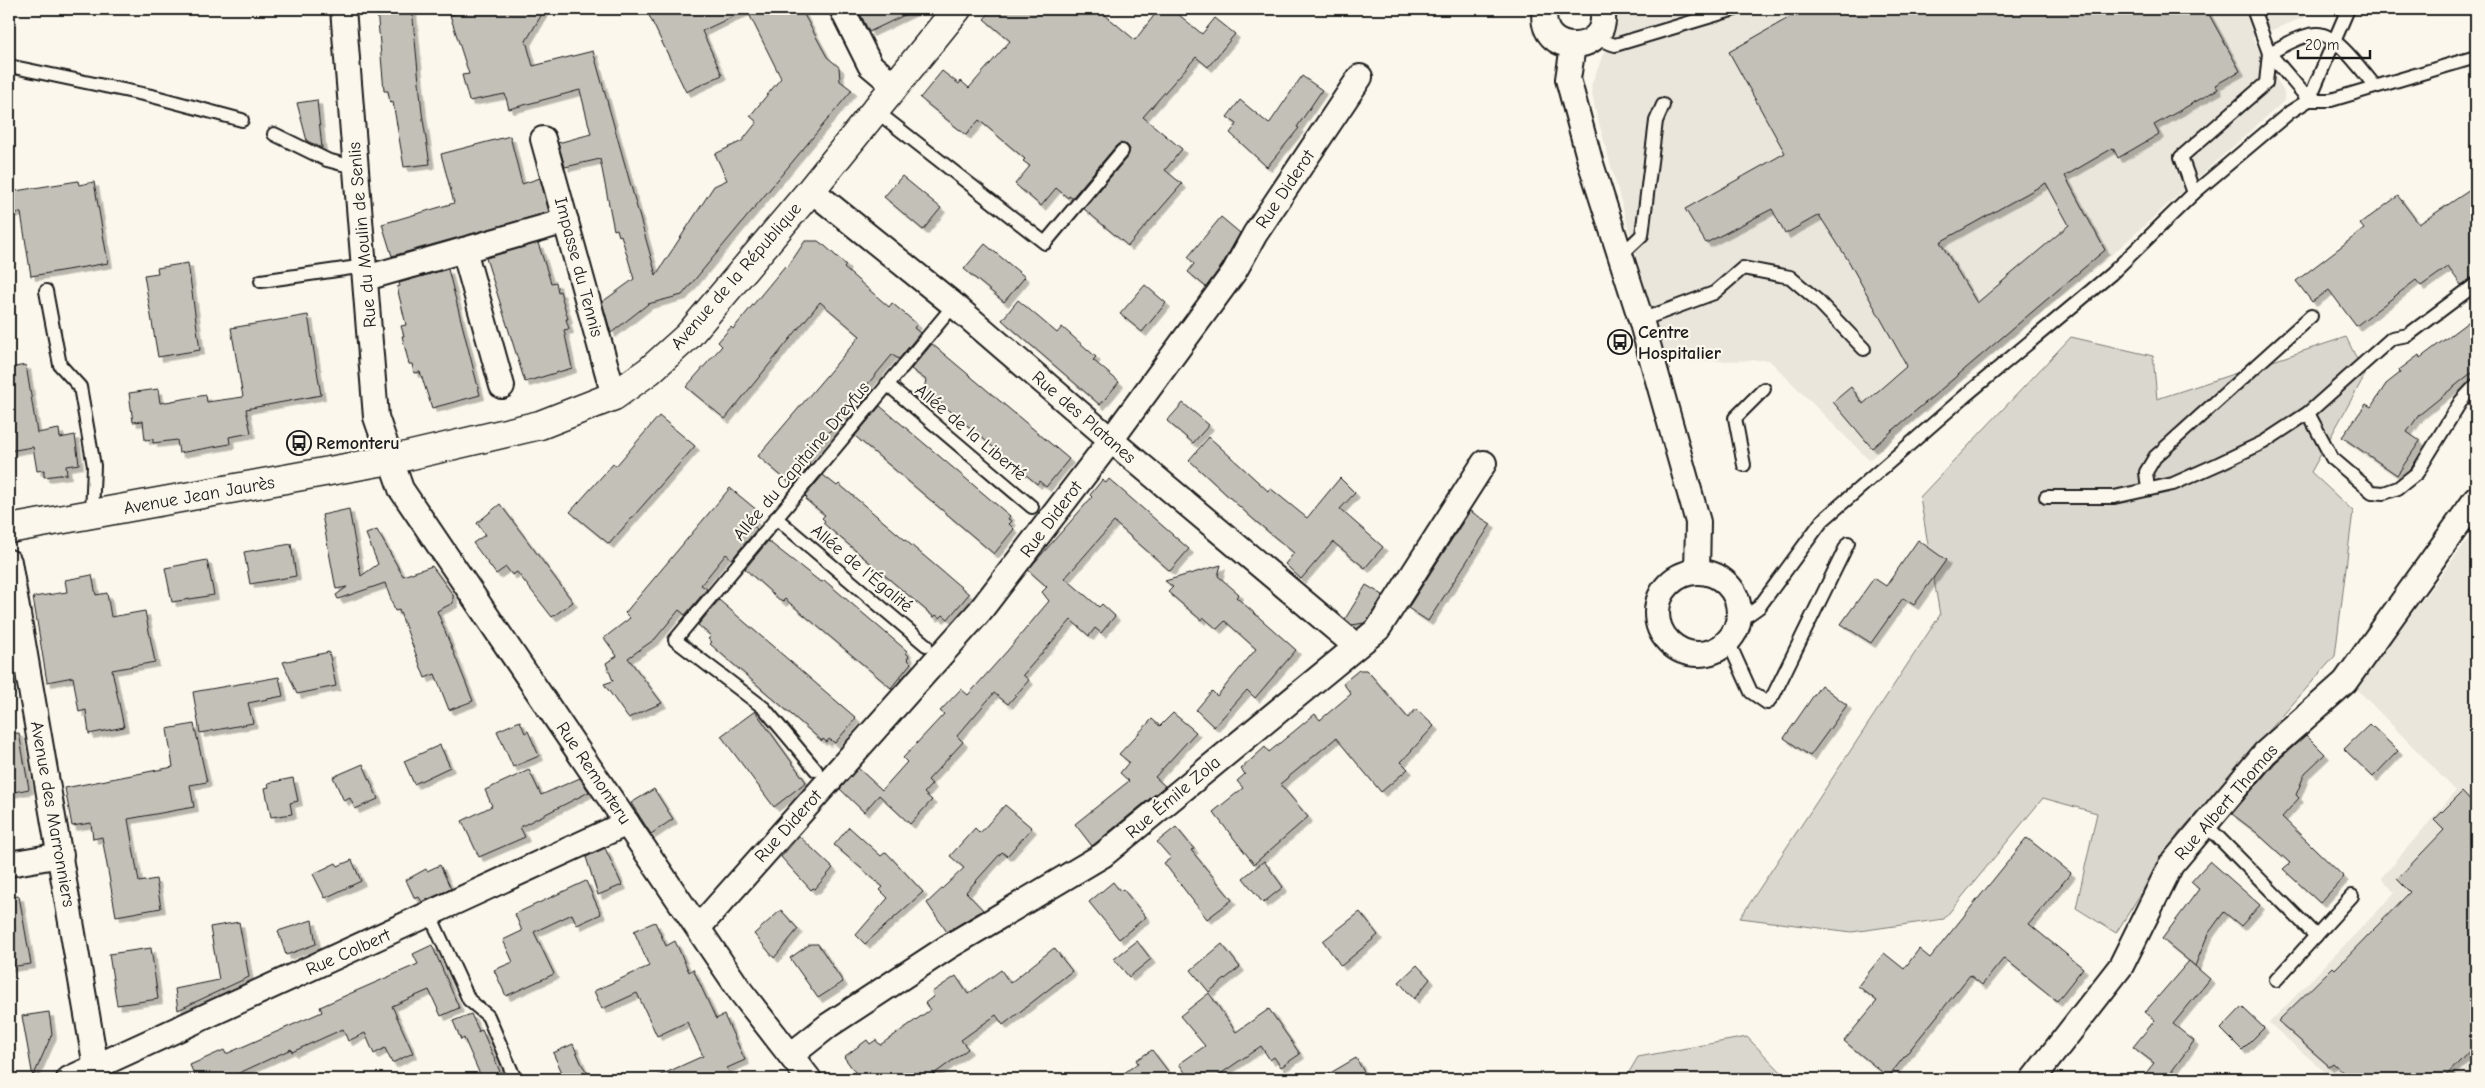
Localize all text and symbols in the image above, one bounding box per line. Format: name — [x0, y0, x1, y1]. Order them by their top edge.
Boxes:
scale bar — [2298, 28, 2370, 60]
text: 20 m — [2305, 36, 2339, 54]
street label: Rue du Moulin de Senlis — [344, 141, 381, 329]
street label: Rue Diderot — [1251, 145, 1320, 233]
street label: Impasse du Tennis — [550, 195, 607, 339]
street label: Avenue de la République — [667, 198, 806, 354]
place label: Centre Hospitalier — [1638, 322, 1722, 364]
bus stop icon: Centre Hospitalier — [1607, 329, 1633, 355]
street label: Rue des Platanes — [1027, 367, 1140, 468]
street label: Allée du Capitaine Dreyfus — [729, 378, 874, 545]
street label: Allée de la Liberté — [911, 380, 1031, 485]
bus stop icon: Remonteru — [286, 430, 312, 456]
place label: Remonteru — [316, 433, 400, 454]
street label: Avenue Jean Jaurès — [122, 472, 276, 519]
street label: Rue Diderot — [1016, 476, 1087, 562]
street label: Allée de l'Égalité — [807, 519, 917, 617]
street label: Rue Remonteru — [552, 718, 636, 828]
street label: Avenue des Marronniers — [26, 719, 79, 909]
street label: Rue Albert Thomas — [2170, 740, 2282, 865]
street label: Rue Émile Zola — [1121, 751, 1225, 843]
street label: Rue Diderot — [750, 785, 827, 867]
street label: Rue Colbert — [303, 924, 395, 980]

